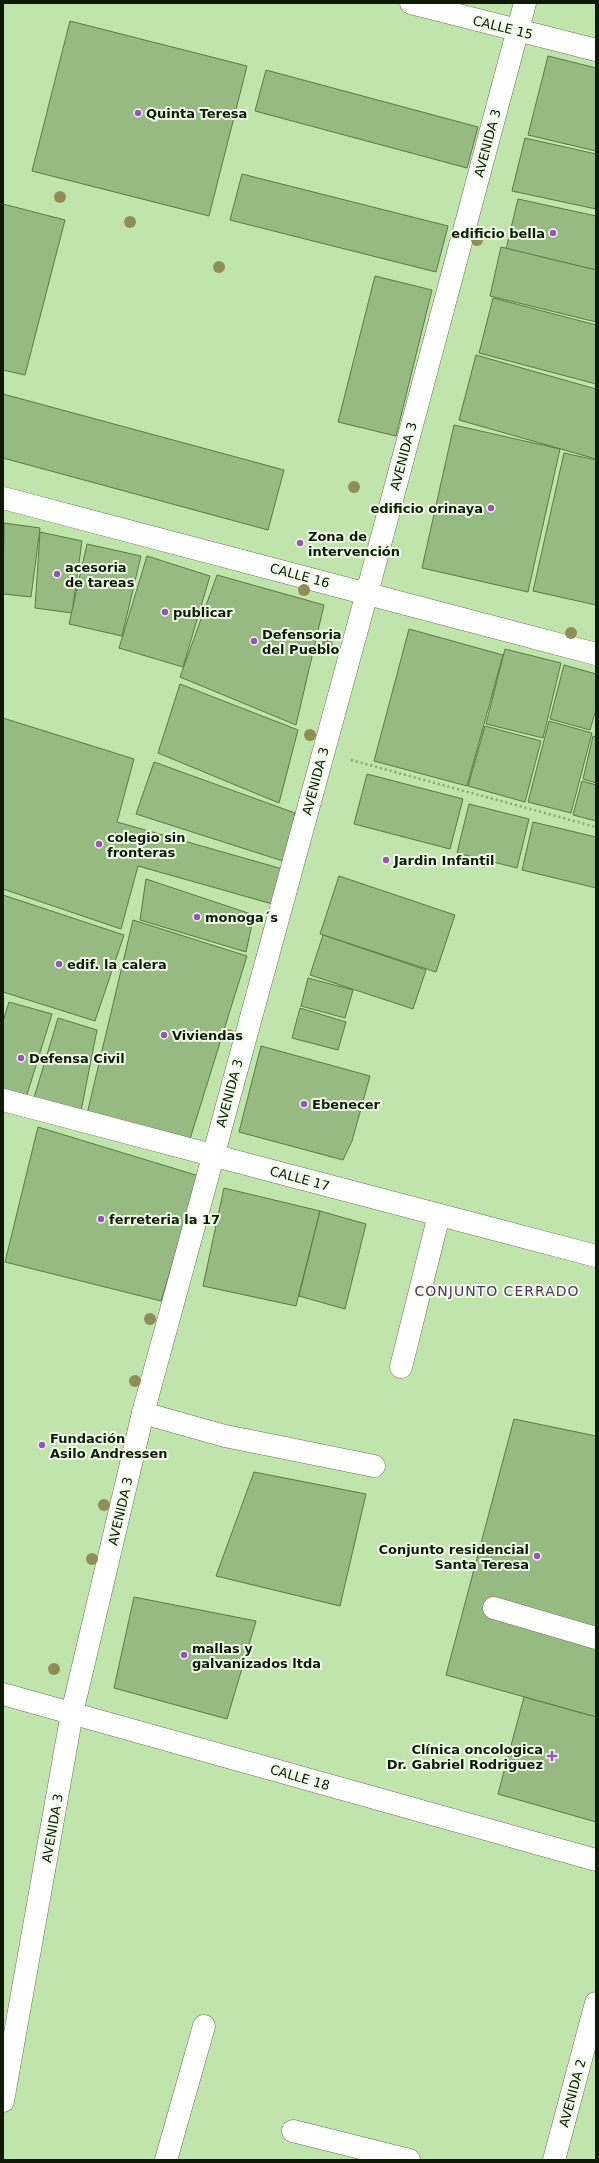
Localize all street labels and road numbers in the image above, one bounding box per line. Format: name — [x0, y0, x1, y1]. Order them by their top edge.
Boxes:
street label: CALLE 15 — [471, 13, 534, 42]
street label: AVENIDA 3 — [471, 107, 504, 179]
street label: AVENIDA 3 — [387, 420, 420, 492]
street label: CALLE 16 — [268, 560, 331, 591]
street label: AVENIDA 3 — [299, 745, 332, 817]
street label: AVENIDA 3 — [213, 1057, 246, 1129]
street label: CALLE 17 — [268, 1163, 331, 1194]
street label: AVENIDA 3 — [105, 1475, 136, 1547]
street label: CALLE 18 — [268, 1762, 331, 1793]
street label: AVENIDA 3 — [39, 1792, 66, 1864]
street label: AVENIDA 2 — [556, 2057, 589, 2129]

